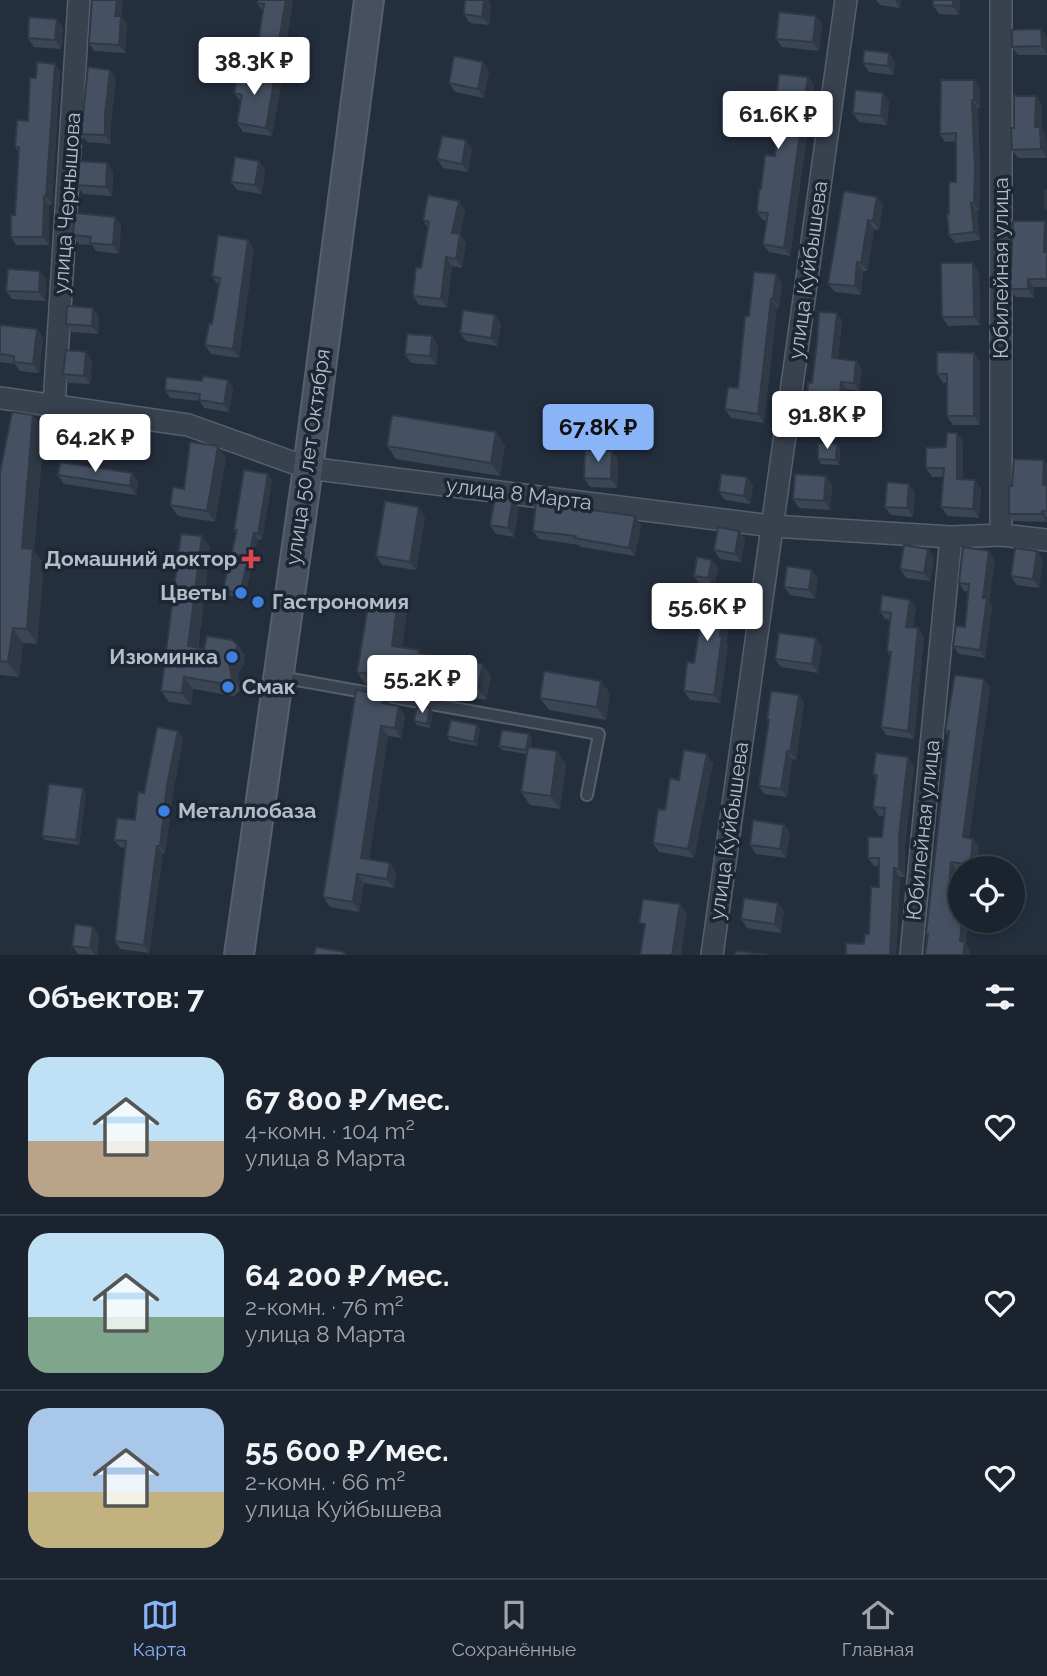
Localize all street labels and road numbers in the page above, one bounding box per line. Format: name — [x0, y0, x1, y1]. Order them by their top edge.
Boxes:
street label: улица Чернышова — [48, 111, 85, 295]
street label: Юбилейная улица — [988, 177, 1013, 359]
street label: улица Куйбышева — [783, 179, 832, 361]
street label: улица 50 лет Октября — [280, 347, 335, 567]
street label: улица 8 Марта — [445, 472, 593, 515]
street label: Юбилейная улица — [901, 738, 944, 921]
street label: улица Куйбышева — [704, 740, 753, 922]

